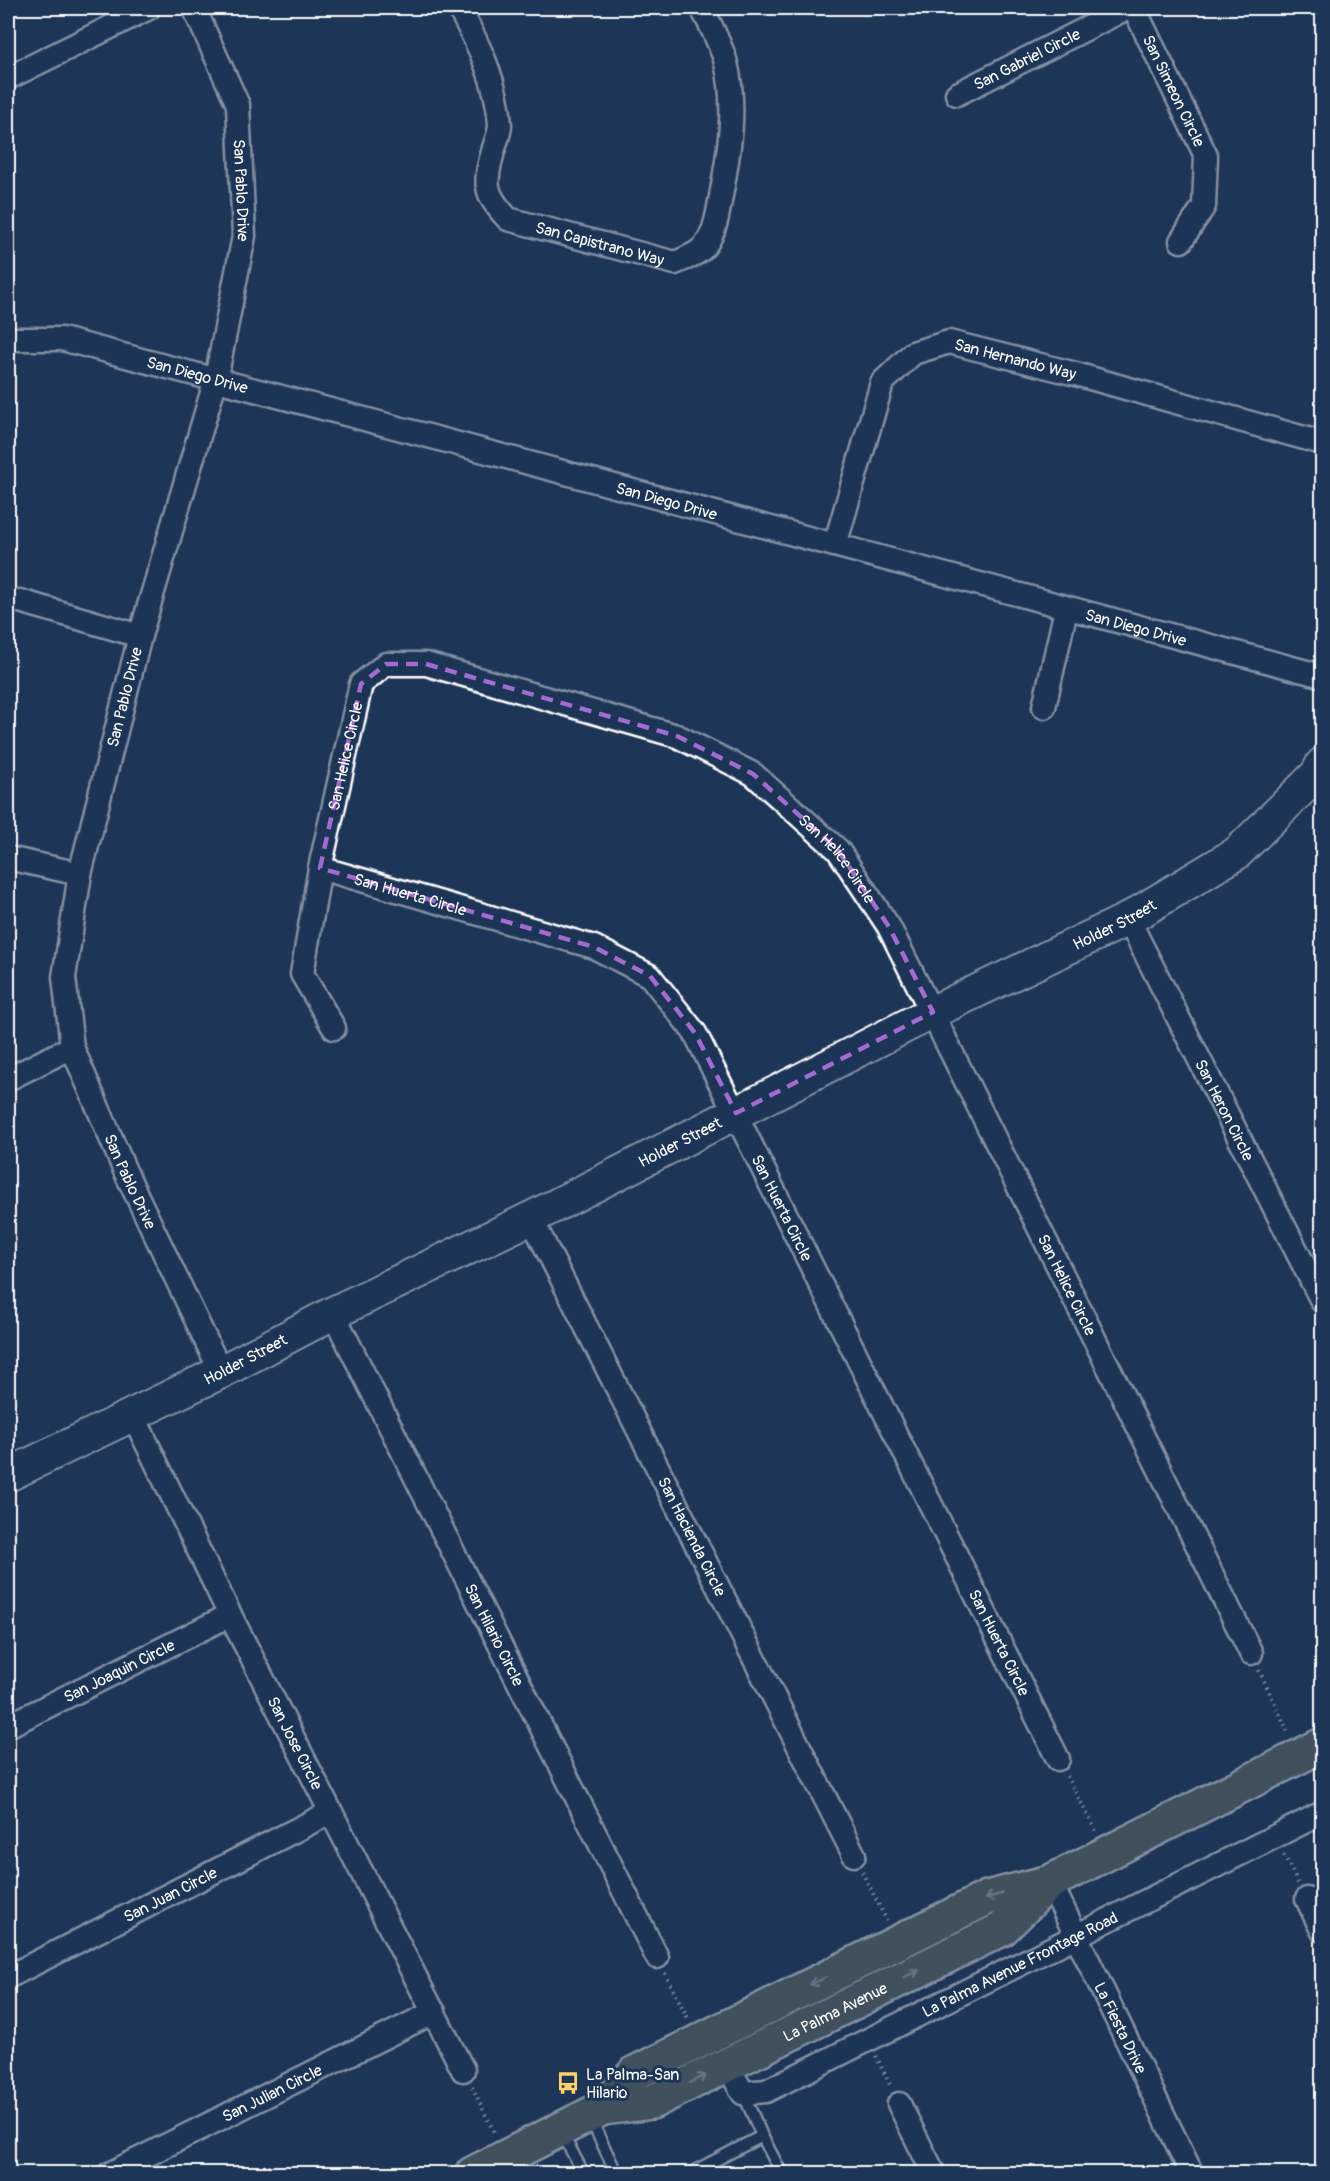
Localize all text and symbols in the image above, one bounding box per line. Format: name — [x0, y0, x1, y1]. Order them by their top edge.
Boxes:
street label: San Gabriel Circle — [970, 24, 1084, 95]
street label: San Simeon Circle — [1138, 32, 1209, 151]
street label: San Pablo Drive — [229, 139, 253, 243]
street label: San Capistrano Way — [533, 218, 666, 271]
street label: San Hernando Way — [952, 335, 1078, 385]
street label: San Diego Drive — [144, 352, 250, 398]
street label: San Diego Drive — [614, 478, 719, 525]
street label: San Diego Drive — [1083, 605, 1189, 651]
street label: San Pablo Drive — [103, 645, 147, 749]
street label: San Helice Circle — [324, 700, 368, 812]
street label: San Helice Circle — [794, 810, 879, 907]
street label: San Huerta Circle — [351, 869, 469, 921]
street label: Holder Street — [1070, 895, 1161, 955]
street label: San Heron Circle — [1190, 1056, 1258, 1164]
street label: Holder Street — [635, 1113, 726, 1172]
street label: San Pablo Drive — [99, 1131, 160, 1233]
street label: San Huerta Circle — [746, 1151, 816, 1265]
street label: San Helice Circle — [1033, 1231, 1100, 1339]
street label: Holder Street — [201, 1330, 291, 1390]
street label: San Hacienda Circle — [653, 1474, 730, 1600]
street label: San Hilario Circle — [460, 1580, 528, 1690]
street label: San Huerta Circle — [964, 1586, 1034, 1699]
street label: San Joaquin Circle — [60, 1635, 178, 1708]
street label: San Jose Circle — [262, 1693, 327, 1793]
street label: San Juan Circle — [120, 1863, 221, 1927]
one-way arrow — [985, 1891, 1004, 1902]
street label: La Palma Avenue Frontage Road — [919, 1908, 1121, 2022]
one-way arrow — [901, 1968, 919, 1980]
one-way arrow — [810, 1976, 828, 1988]
street label: La Palma Avenue — [780, 1978, 891, 2047]
street label: La Fiesta Drive — [1089, 1979, 1151, 2077]
street label: San Julian Circle — [219, 2060, 326, 2127]
place label: La Palma-San Hilario — [586, 2065, 679, 2103]
bus stop icon: La Palma-San Hilario — [555, 2070, 581, 2096]
one-way arrow — [689, 2073, 707, 2085]

